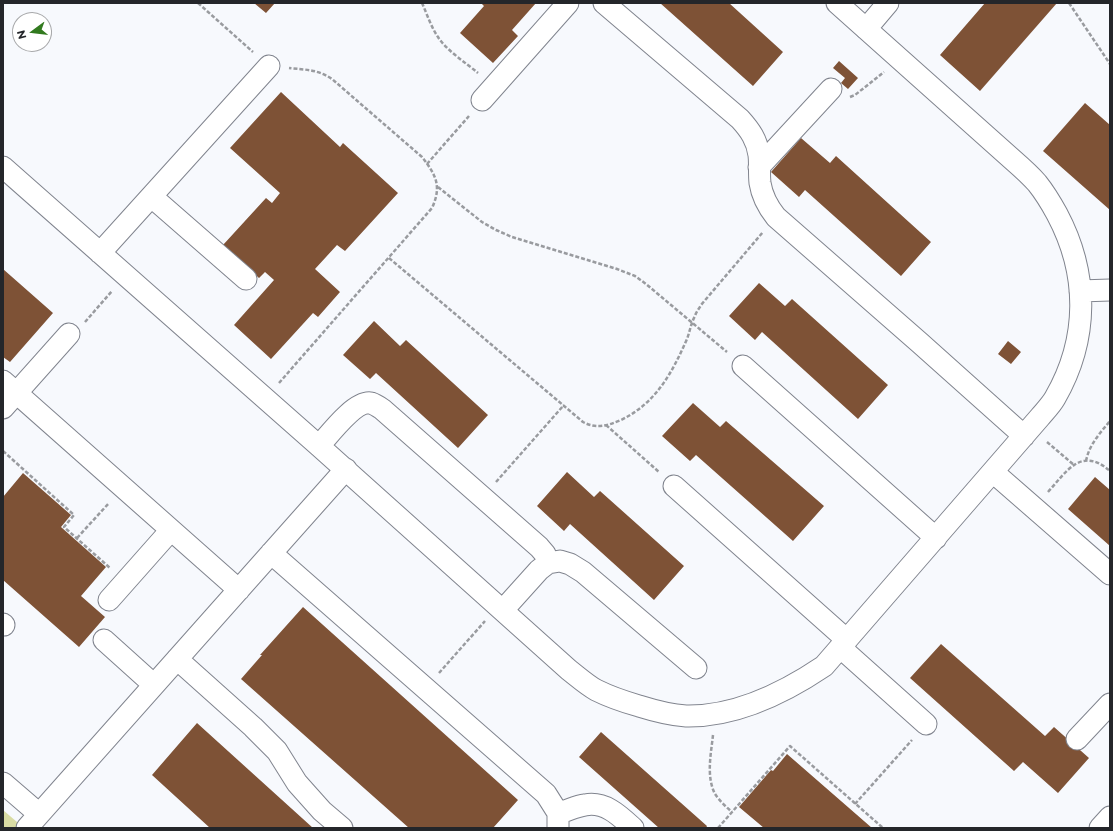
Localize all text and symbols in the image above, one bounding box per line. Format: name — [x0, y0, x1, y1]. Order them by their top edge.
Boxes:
north arrow — [12, 12, 52, 52]
text: N — [13, 29, 29, 41]

